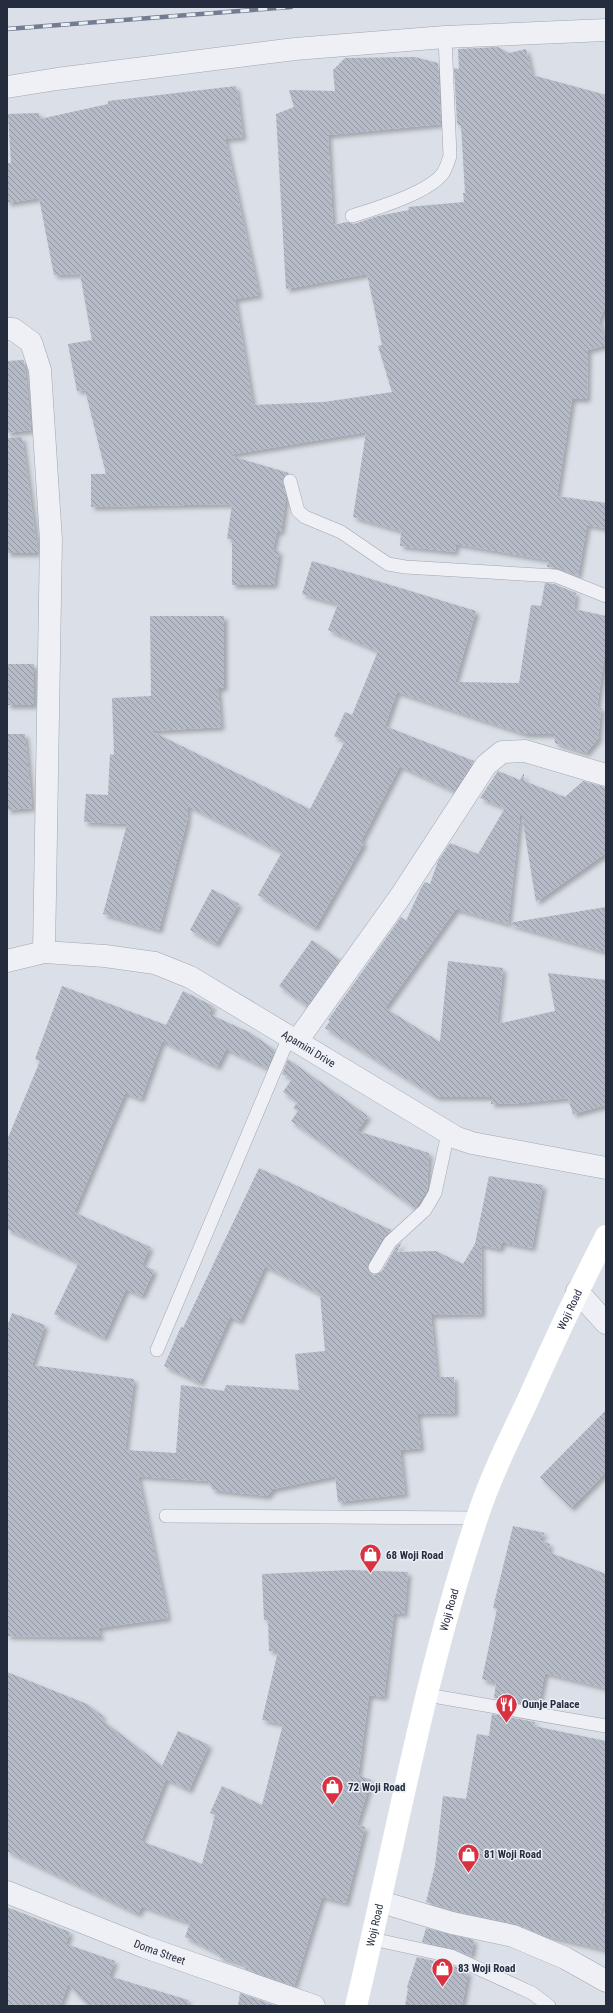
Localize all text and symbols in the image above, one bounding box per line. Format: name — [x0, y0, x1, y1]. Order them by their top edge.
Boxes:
street label: Apamini Drive — [279, 1028, 338, 1070]
street label: Woji Road — [555, 1287, 585, 1332]
shop icon: 68 Woji Road — [358, 1542, 384, 1575]
place label: 68 Woji Road — [386, 1549, 443, 1562]
street label: Woji Road — [437, 1587, 462, 1633]
restaurant icon: Ounje Palace — [493, 1691, 519, 1724]
place label: Ounje Palace — [522, 1698, 580, 1711]
shop icon: 72 Woji Road — [319, 1774, 345, 1807]
place label: 72 Woji Road — [348, 1781, 405, 1794]
shop icon: 81 Woji Road — [455, 1841, 481, 1874]
place label: 81 Woji Road — [484, 1848, 541, 1861]
street label: Woji Road — [364, 1903, 386, 1948]
street label: Doma Street — [132, 1937, 187, 1968]
shop icon: 83 Woji Road — [430, 1955, 456, 1988]
place label: 83 Woji Road — [458, 1962, 515, 1975]

